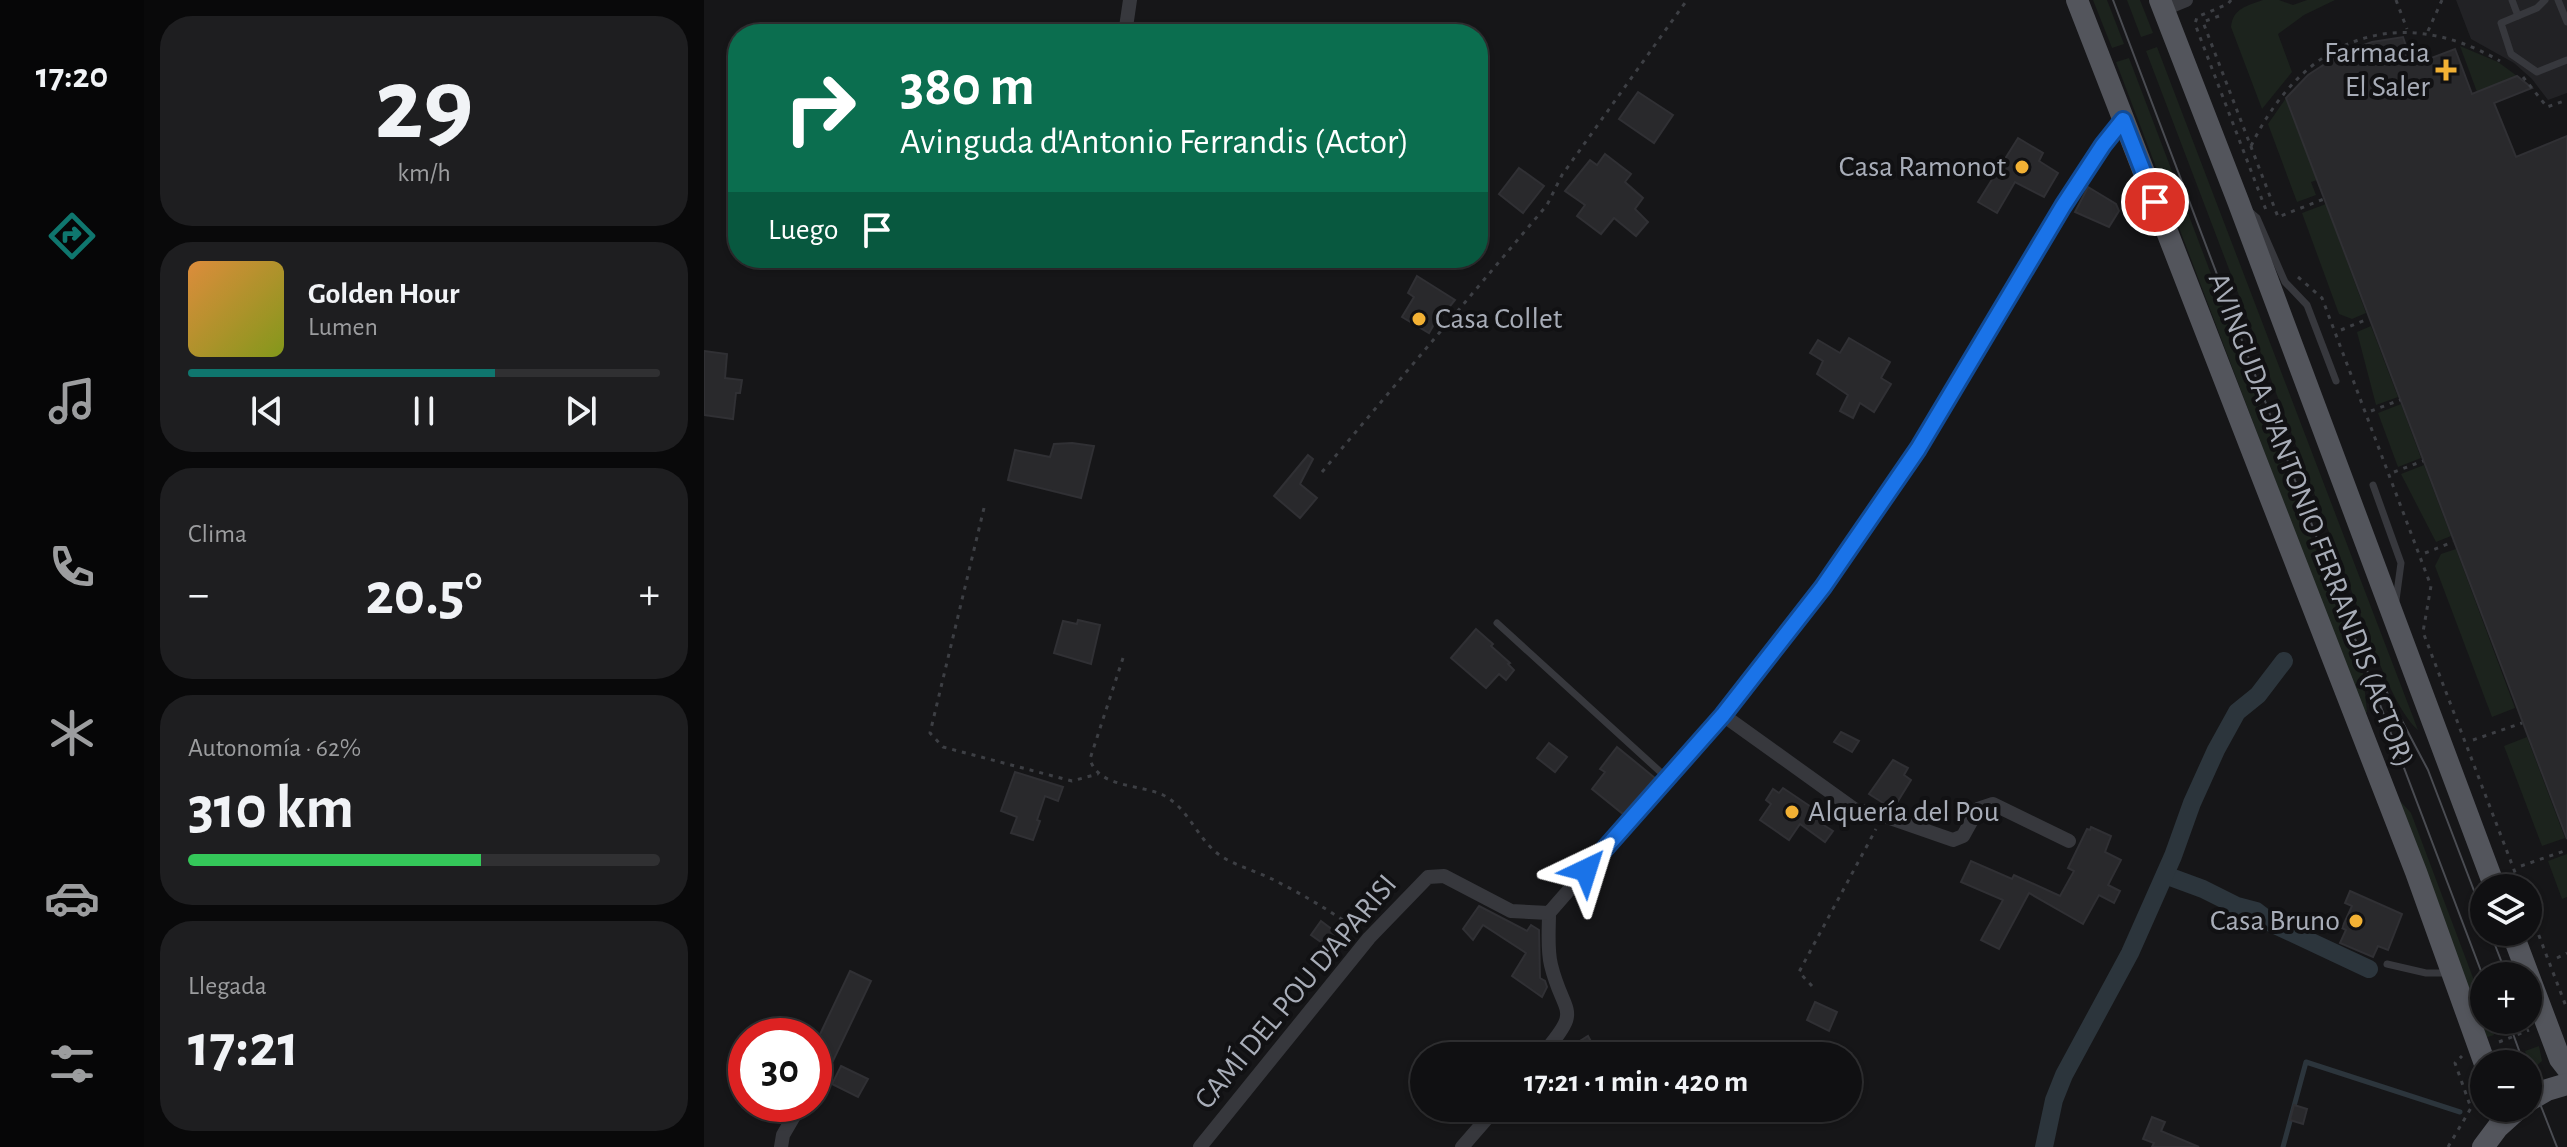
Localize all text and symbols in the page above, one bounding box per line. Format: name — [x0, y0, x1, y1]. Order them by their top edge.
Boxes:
place label: Farmacia El Saler — [2324, 38, 2430, 102]
text: 29 — [374, 54, 474, 158]
icon: right — [768, 56, 872, 160]
text: 17:20 — [36, 58, 108, 94]
text: 380 m — [900, 59, 1035, 115]
marker: Farmacia El Saler — [2437, 61, 2455, 79]
text: Avinguda d'Antonio Ferrandis (Actor) — [900, 124, 1409, 160]
place label: Casa Ramonot — [1839, 152, 2006, 182]
marker: Casa Ramonot — [2013, 158, 2031, 176]
text: km/h — [397, 160, 451, 186]
pin — [2121, 168, 2189, 236]
icon: arrive — [2133, 180, 2177, 224]
icon: directions — [44, 208, 100, 264]
icon: arrive — [855, 208, 899, 252]
text: Luego — [768, 215, 839, 245]
street label: AVINGUDA D'ANTONIO FERRANDIS (ACTOR) — [2203, 269, 2419, 771]
text: Golden Hour — [308, 279, 460, 309]
place label: Casa Collet — [1435, 304, 1563, 334]
marker: Casa Collet — [1410, 310, 1428, 328]
text: Lumen — [308, 314, 378, 340]
icon: music — [44, 373, 100, 429]
icon: previous — [245, 389, 289, 433]
icon: pause — [402, 389, 446, 433]
icon: next — [559, 389, 603, 433]
text: Clima — [188, 521, 247, 547]
icon: phone — [44, 539, 100, 595]
text: 20.5° — [366, 565, 482, 625]
text: − — [188, 573, 209, 617]
text: + — [639, 573, 660, 617]
icon: climate — [44, 705, 100, 761]
text: Autonomía · 62% — [188, 735, 361, 761]
text: 310 km — [188, 779, 354, 839]
place label: Alquería del Pou — [1808, 797, 1999, 827]
marker: Alquería del Pou — [1783, 803, 1801, 821]
position arrow — [1544, 828, 1628, 912]
street label: CAMÍ DEL POU D'APARISI — [1188, 868, 1403, 1115]
icon: car — [44, 870, 100, 926]
map controls — [2470, 874, 2542, 1122]
button: layers — [2470, 874, 2542, 946]
place label: Casa Bruno — [2210, 906, 2340, 936]
marker: Casa Bruno — [2347, 912, 2365, 930]
button: + — [2470, 962, 2542, 1034]
text: Llegada — [188, 973, 267, 999]
text: 17:21 — [188, 1017, 299, 1077]
speed limit sign: 30 — [728, 1018, 832, 1122]
icon: filters — [44, 1036, 100, 1092]
button: − — [2470, 1050, 2542, 1122]
text: 17:21 · 1 min · 420 m — [1524, 1067, 1748, 1097]

